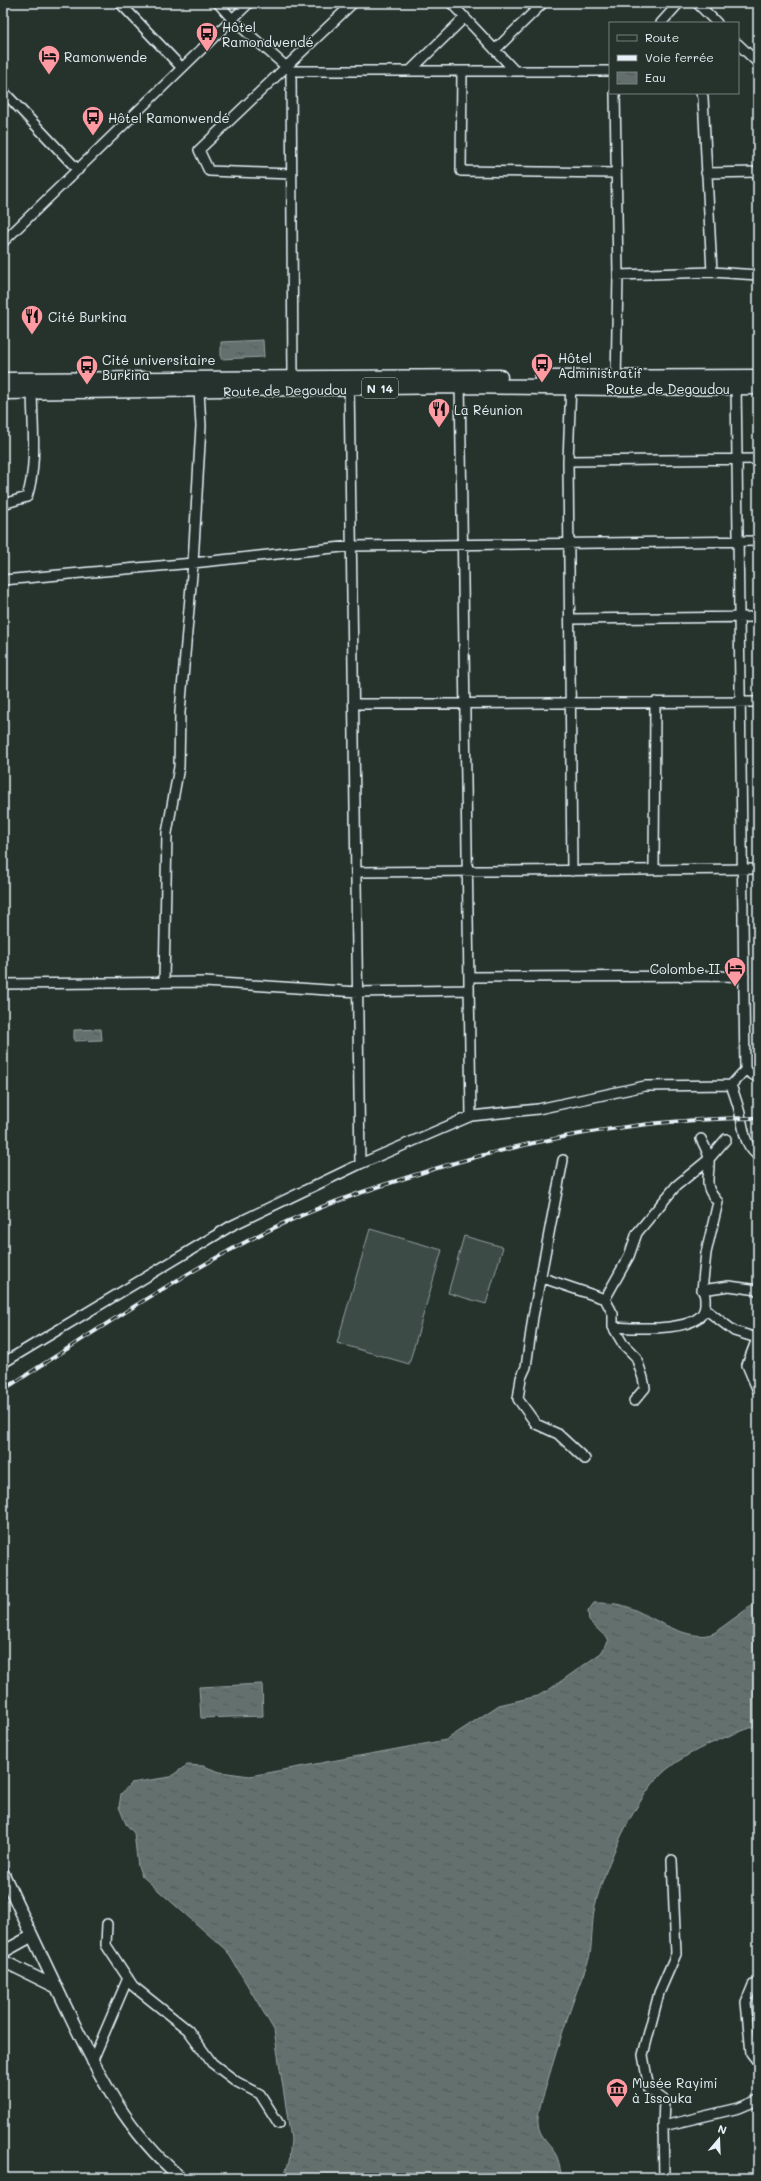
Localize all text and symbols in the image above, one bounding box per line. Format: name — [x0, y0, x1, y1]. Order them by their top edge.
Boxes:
place label: Hôtel Ramondwendé — [222, 18, 314, 50]
bus stop icon: Hôtel Ramondwendé — [194, 20, 220, 53]
legend — [609, 22, 739, 94]
text: Route — [645, 29, 679, 45]
hotel icon: Ramonwende — [36, 43, 62, 76]
place label: Ramonwende — [64, 48, 147, 65]
text: Voie ferrée — [645, 49, 714, 65]
text: Eau — [645, 69, 666, 85]
bus stop icon: Hôtel Ramonwendé — [80, 104, 106, 137]
place label: Hôtel Ramonwendé — [108, 109, 230, 126]
restaurant icon: Cité Burkina — [19, 303, 45, 336]
place label: Cité Burkina — [48, 308, 127, 325]
place label: Hôtel Administratif — [558, 349, 643, 381]
place label: Cité universitaire Burkina — [102, 351, 216, 383]
bus stop icon: Hôtel Administratif — [529, 351, 555, 384]
bus stop icon: Cité universitaire Burkina — [74, 353, 100, 386]
road number: N 14 — [362, 378, 398, 398]
street label: Route de Degoudou — [223, 380, 347, 400]
street label: Route de Degoudou — [606, 380, 730, 397]
restaurant icon: La Réunion — [426, 396, 452, 429]
place label: La Réunion — [454, 401, 523, 418]
hotel icon: Colombe II — [722, 955, 748, 988]
place label: Colombe II — [650, 960, 720, 977]
place label: Musée Rayimi à Issouka — [632, 2074, 718, 2106]
museum icon: Musée Rayimi à Issouka — [604, 2076, 630, 2109]
north arrow — [699, 2119, 739, 2159]
text: N — [716, 2121, 729, 2138]

